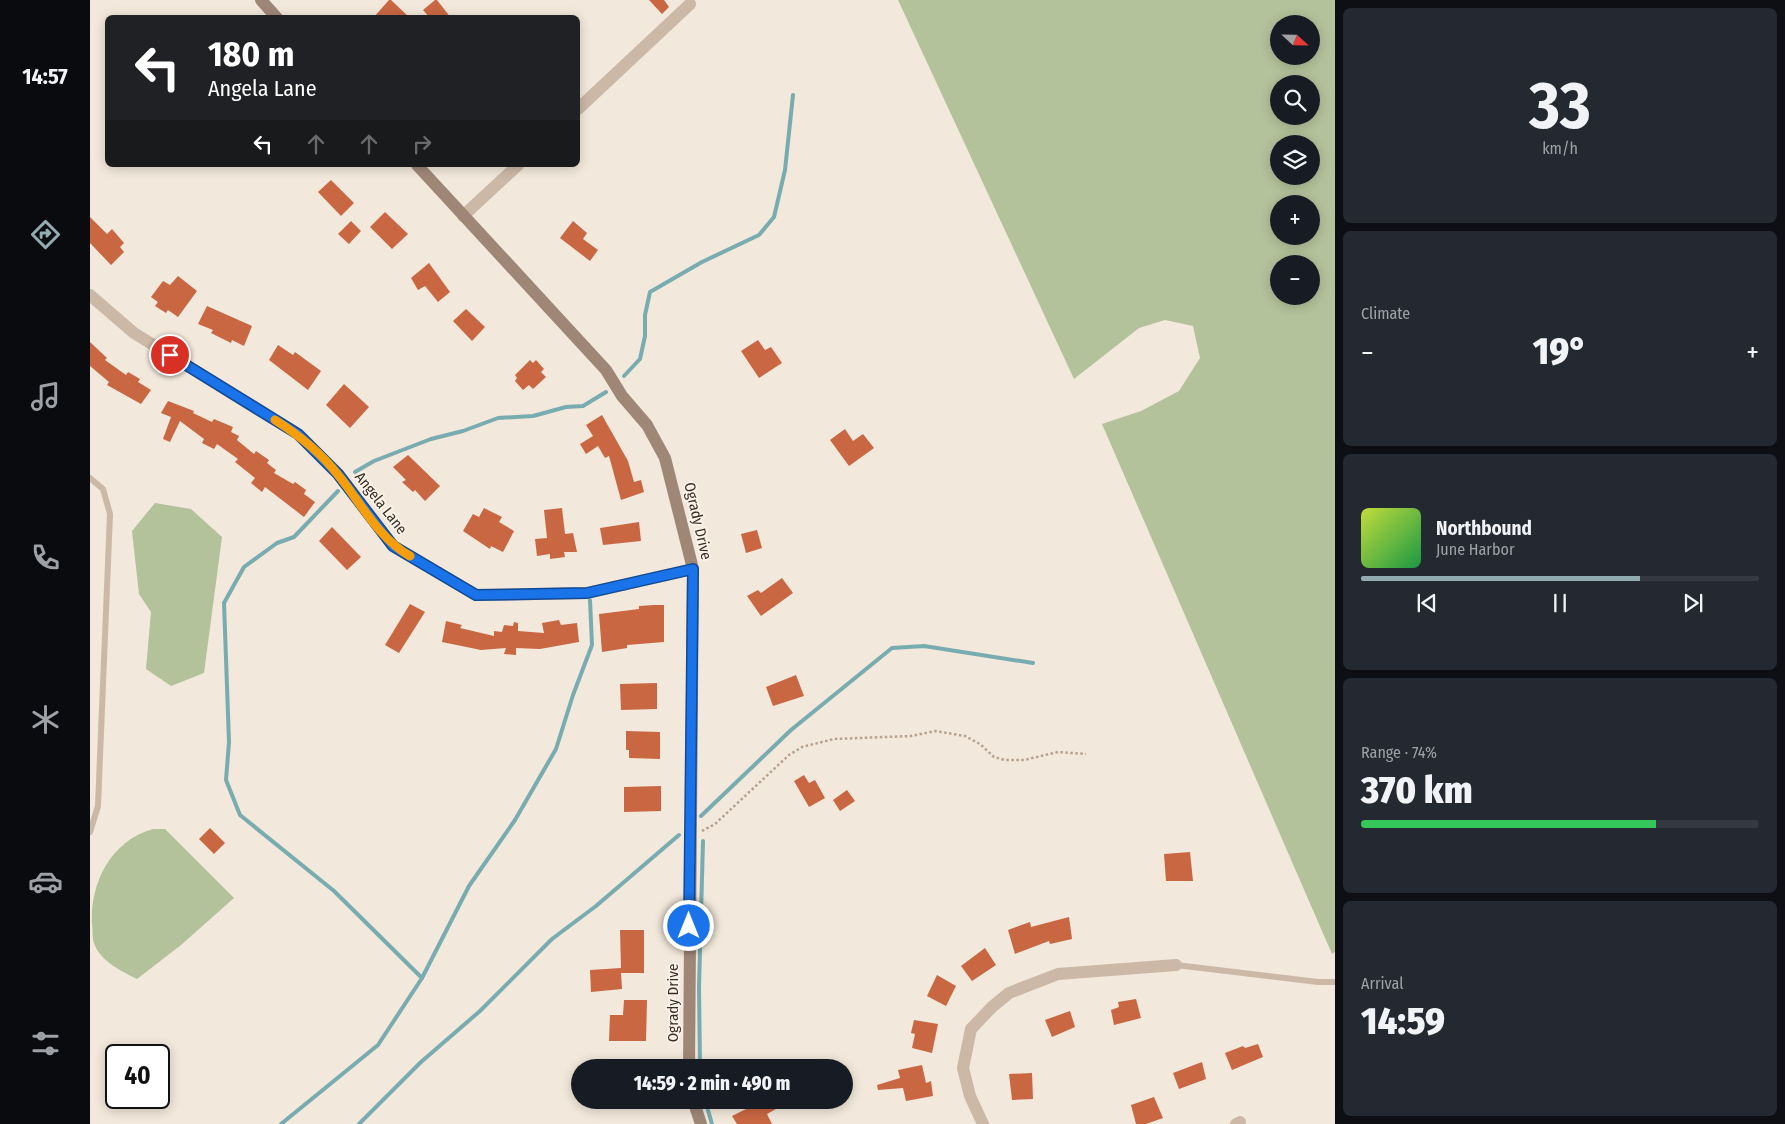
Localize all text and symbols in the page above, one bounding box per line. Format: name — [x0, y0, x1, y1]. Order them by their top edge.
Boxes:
north arrow — [1270, 15, 1320, 65]
map controls — [1270, 15, 1320, 305]
text: 180 m — [208, 33, 294, 75]
icon: left — [125, 35, 190, 100]
text: 14:57 — [22, 63, 68, 90]
text: 33 — [1529, 67, 1591, 145]
text: Angela Lane — [208, 75, 317, 102]
button: search — [1270, 75, 1320, 125]
icon: left — [249, 130, 277, 158]
icon: ahead — [302, 130, 330, 158]
icon: ahead — [355, 130, 383, 158]
icon: right — [408, 130, 436, 158]
button: layers — [1270, 135, 1320, 185]
text: km/h — [1542, 139, 1578, 158]
button: + — [1270, 195, 1320, 245]
icon: directions — [28, 217, 63, 252]
button: − — [1270, 255, 1320, 305]
text: Climate — [1361, 304, 1410, 323]
text: 19° — [1533, 328, 1587, 374]
pin — [149, 334, 191, 376]
text: − — [1361, 336, 1374, 369]
text: + — [1746, 336, 1759, 369]
icon: arrive — [156, 341, 184, 369]
icon: music — [28, 379, 63, 414]
street label: Angela Lane — [351, 468, 411, 538]
street label: Ogrady Drive — [680, 481, 716, 561]
text: Northbound — [1436, 517, 1532, 540]
icon: phone — [28, 540, 63, 575]
text: June Harbor — [1436, 540, 1514, 559]
icon: previous — [1413, 589, 1441, 617]
icon: pause — [1546, 589, 1574, 617]
icon: next — [1679, 589, 1707, 617]
icon: climate — [28, 702, 63, 737]
text: Range · 74% — [1361, 743, 1437, 762]
text: 370 km — [1361, 767, 1473, 813]
icon: car — [28, 864, 63, 899]
position arrow — [662, 899, 714, 951]
street label: Ogrady Drive — [664, 964, 682, 1042]
text: Arrival — [1361, 974, 1403, 993]
text: 14:59 — [1361, 998, 1445, 1044]
icon: filters — [28, 1026, 63, 1061]
speed limit sign: 40 — [105, 1044, 170, 1109]
text: 14:59 · 2 min · 490 m — [634, 1072, 790, 1095]

